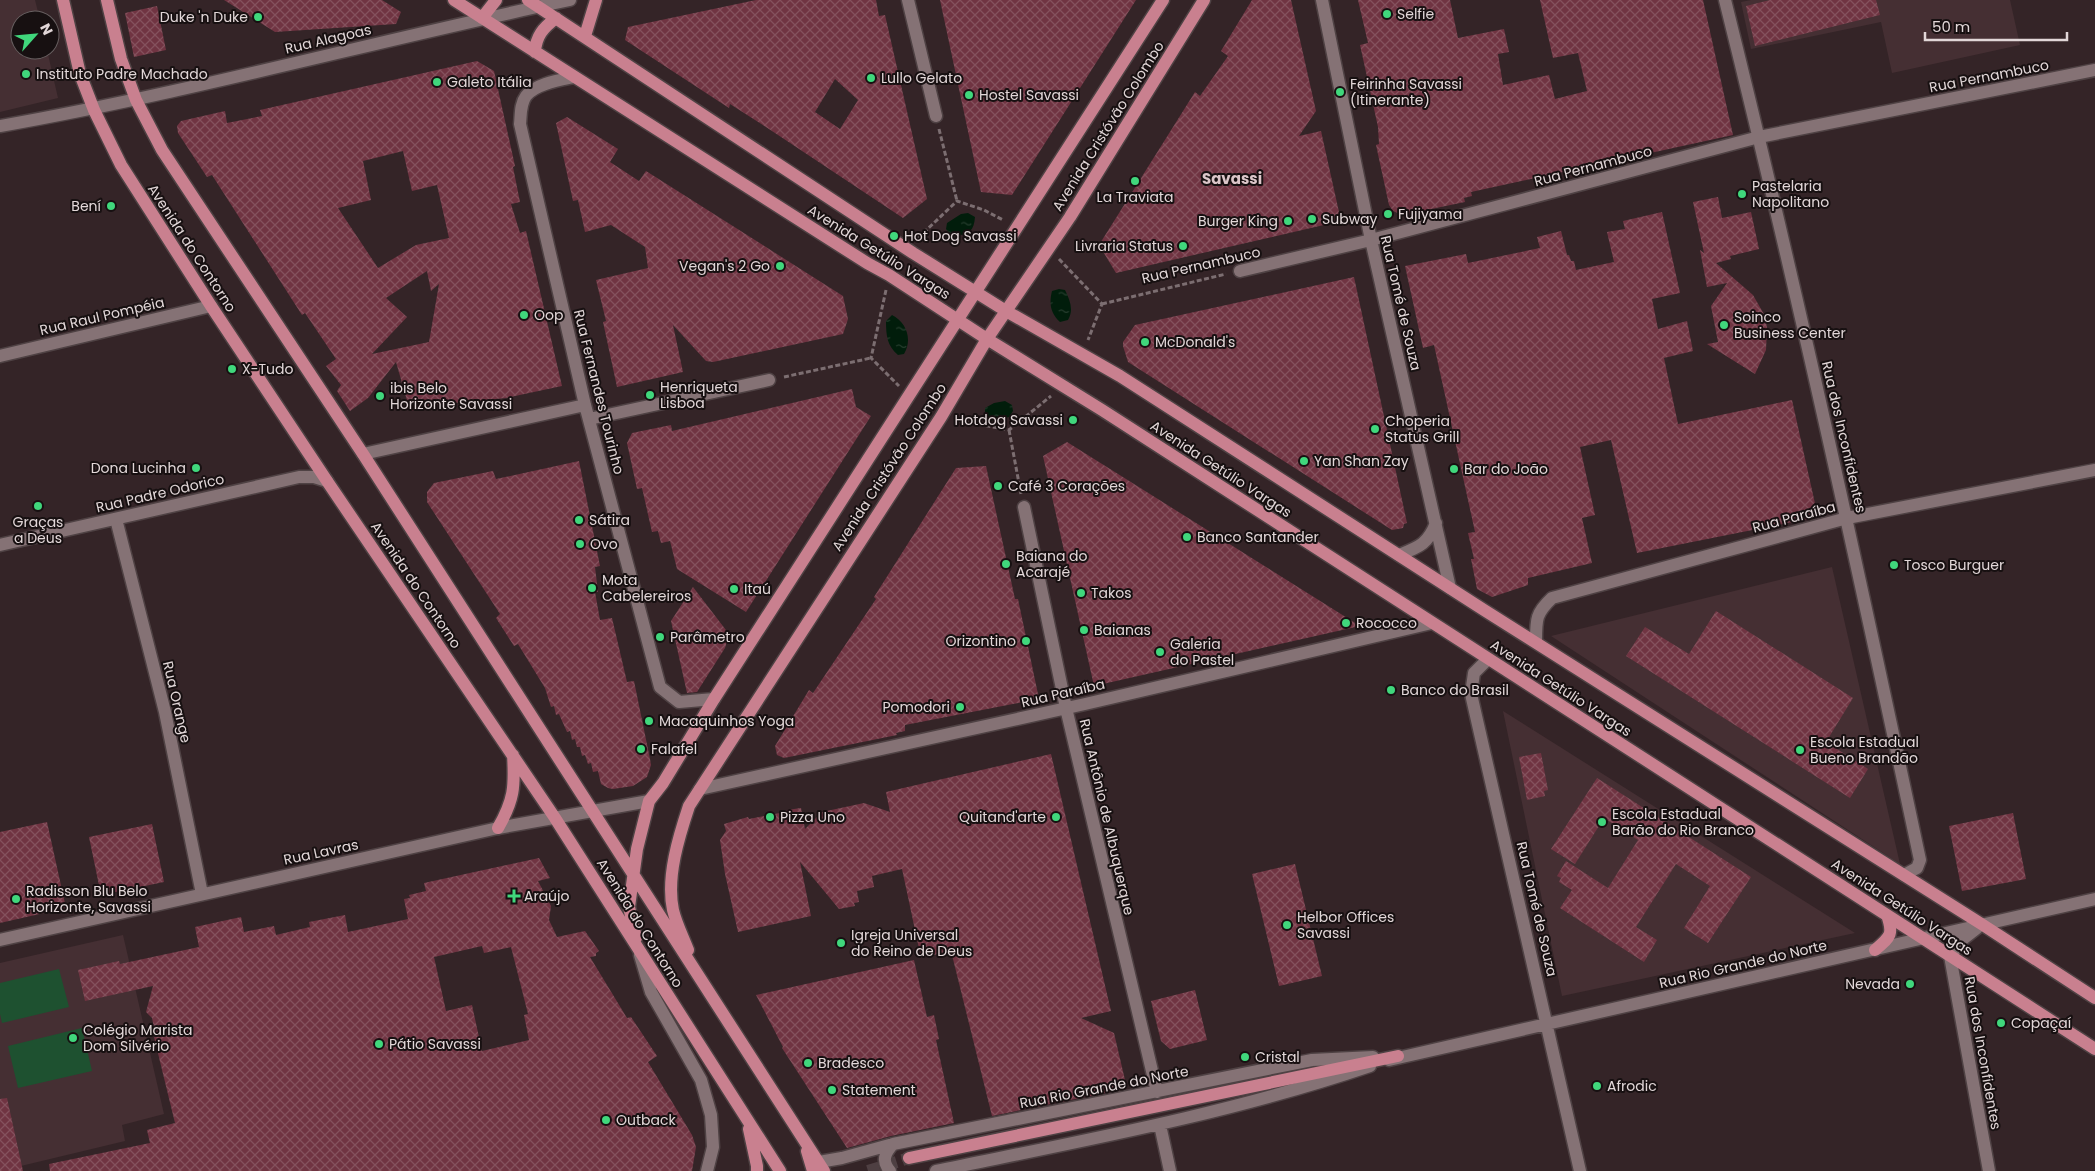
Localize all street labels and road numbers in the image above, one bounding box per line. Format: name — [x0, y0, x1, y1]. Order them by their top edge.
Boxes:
street label: Rua Alagoas — [283, 19, 373, 59]
street label: Avenida Cristóvão Colombo — [1047, 37, 1169, 215]
street label: Rua Pernambuco — [1927, 55, 2051, 97]
street label: Rua Pernambuco — [1532, 141, 1654, 191]
street label: Avenida do Contorno — [143, 180, 241, 316]
street label: Avenida Getúlio Vargas — [804, 200, 954, 304]
street label: Rua Tomé de Souza — [1376, 234, 1426, 372]
street label: Rua Pernambuco — [1140, 242, 1262, 288]
street label: Rua Raul Pompéia — [38, 292, 166, 340]
street label: Rua Fernandes Tourinho — [569, 307, 629, 477]
street label: Rua dos Inconfidentes — [1817, 359, 1871, 515]
street label: Avenida Cristóvão Colombo — [827, 379, 951, 555]
street label: Avenida Getúlio Vargas — [1147, 416, 1295, 522]
street label: Rua Padre Odorico — [94, 469, 226, 517]
street label: Rua Paraíba — [1750, 496, 1838, 538]
street label: Avenida do Contorno — [366, 518, 466, 652]
street label: Avenida Getúlio Vargas — [1487, 635, 1635, 741]
street label: Rua Orange — [158, 659, 196, 745]
street label: Rua Paraíba — [1019, 674, 1107, 712]
street label: Rua Antônio de Albuquerque — [1075, 717, 1139, 917]
street label: Rua Lavras — [282, 834, 360, 870]
street label: Rua Tomé de Souza — [1512, 840, 1562, 978]
street label: Avenida do Contorno — [592, 854, 688, 992]
street label: Avenida Getúlio Vargas — [1828, 854, 1976, 960]
street label: Rua Rio Grande do Norte — [1657, 935, 1829, 993]
street label: Rua dos Inconfidentes — [1960, 975, 2006, 1131]
street label: Rua Rio Grande do Norte — [1018, 1061, 1190, 1113]

